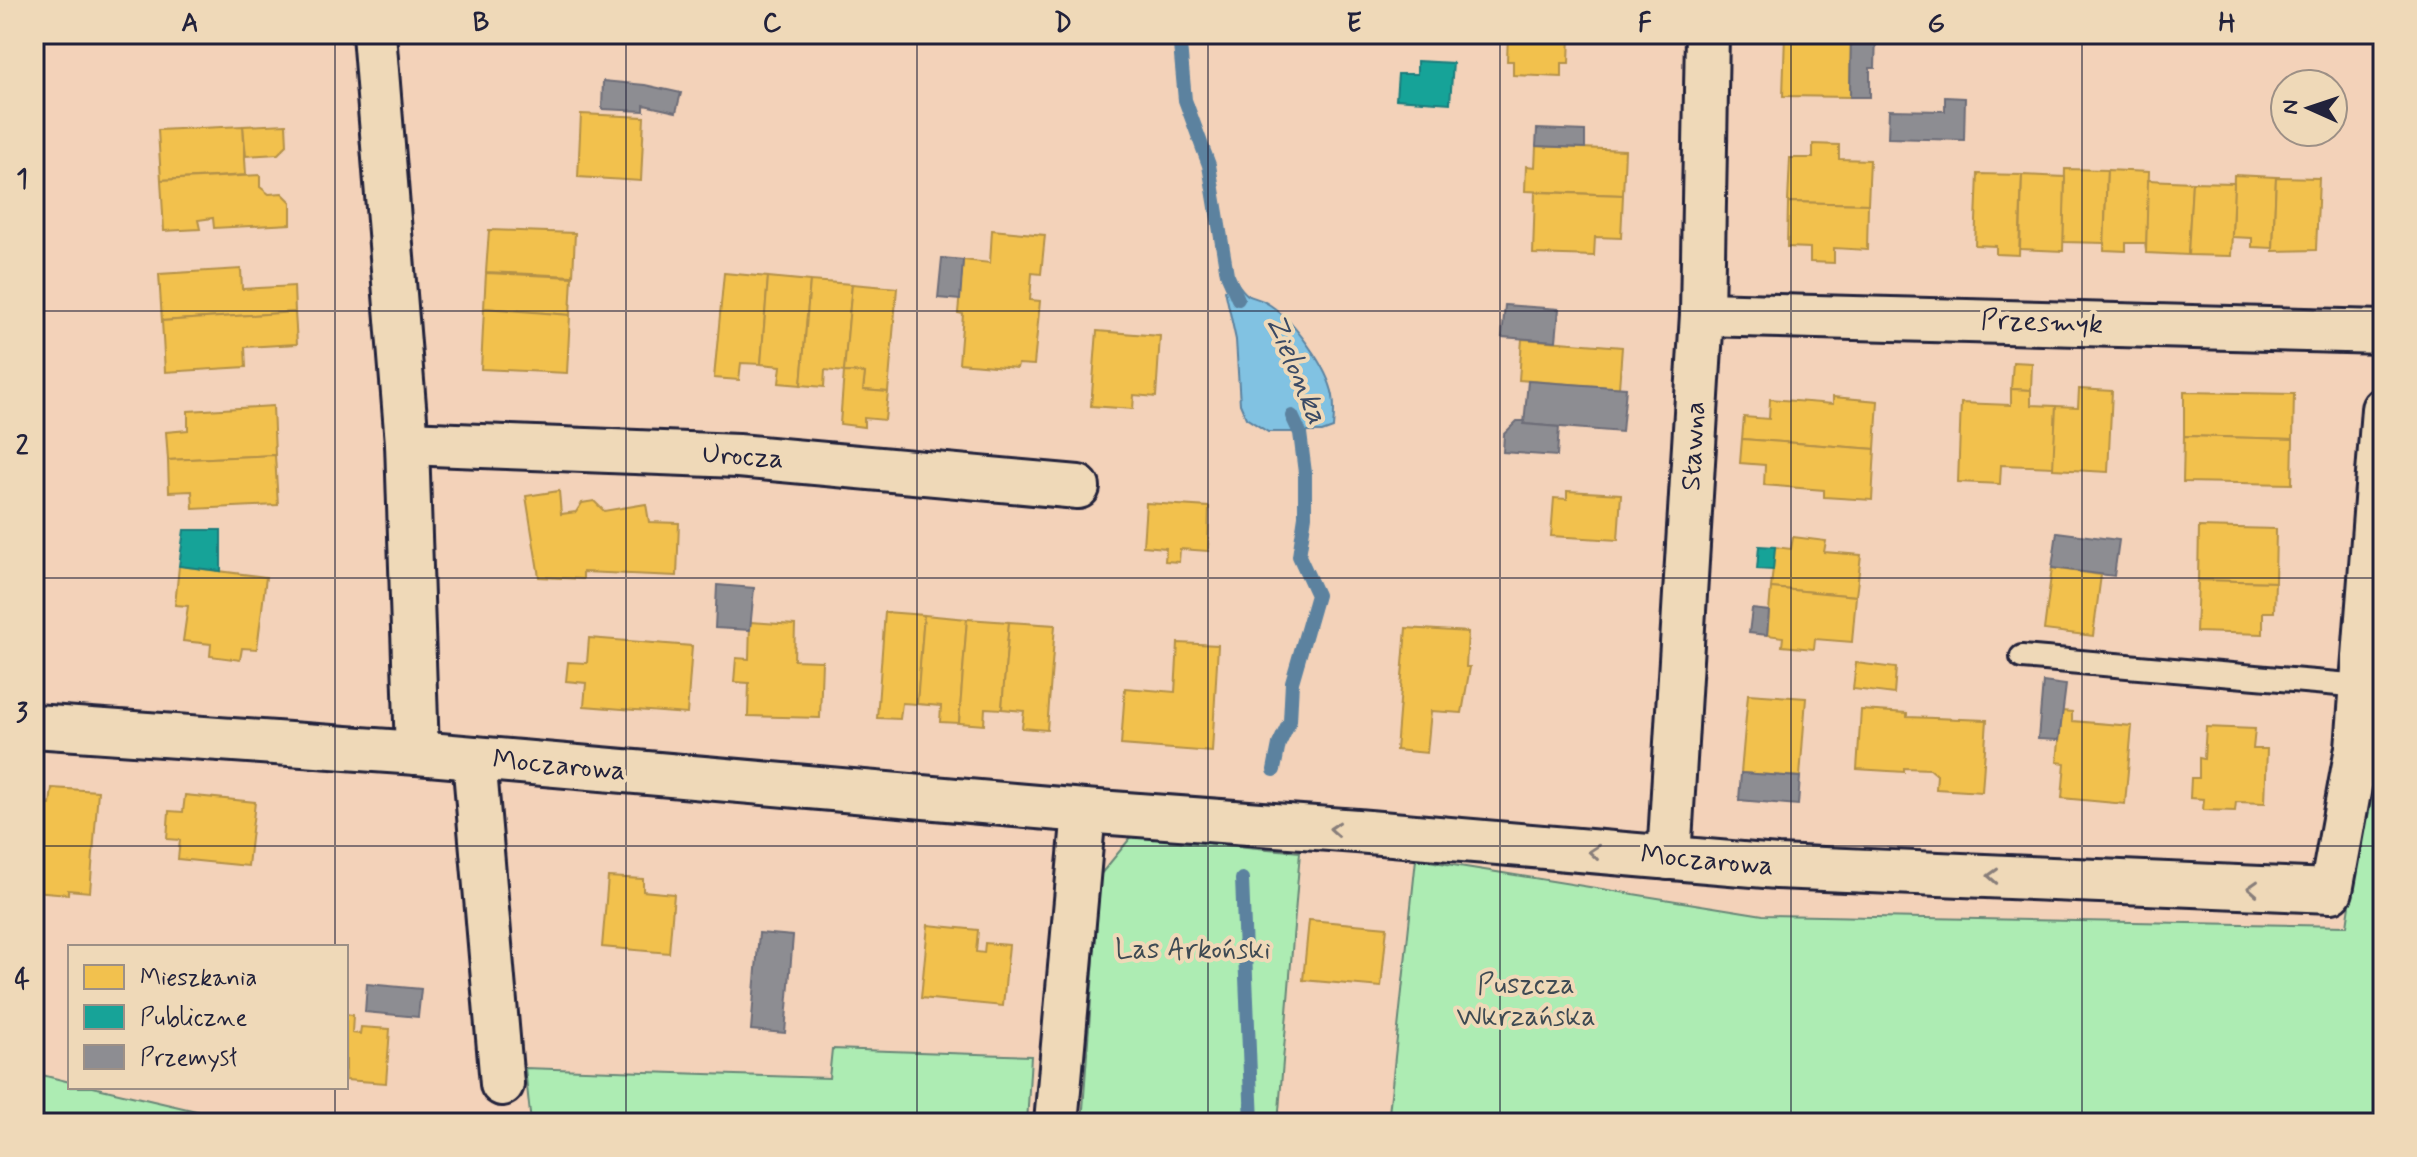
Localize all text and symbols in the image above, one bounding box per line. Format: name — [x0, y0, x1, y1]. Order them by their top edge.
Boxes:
text: A — [181, 7, 199, 41]
text: B — [473, 7, 489, 41]
text: C — [763, 7, 782, 41]
text: D — [1054, 7, 1072, 41]
text: E — [1346, 7, 1362, 41]
text: F — [1638, 7, 1652, 41]
text: G — [1927, 7, 1945, 41]
text: H — [2219, 7, 2236, 41]
north arrow — [2269, 68, 2349, 148]
text: N — [2277, 99, 2305, 115]
text: 1 — [16, 163, 28, 197]
street label: Przesmyk — [1980, 302, 2104, 344]
water label: Zielonka — [1255, 308, 1337, 430]
street label: Stawna — [1673, 400, 1715, 492]
text: 2 — [16, 430, 29, 464]
street label: Urocza — [701, 436, 785, 478]
text: 3 — [16, 697, 28, 731]
street label: Moczarowa — [491, 742, 627, 790]
one-way arrow — [1328, 821, 1341, 838]
street label: Moczarowa — [1639, 837, 1775, 885]
one-way arrow — [1587, 843, 1600, 860]
one-way arrow — [1986, 868, 1999, 885]
one-way arrow — [2246, 879, 2259, 896]
park label: Las Arkoński — [1115, 932, 1271, 969]
legend — [68, 945, 348, 1089]
text: Mieszkania — [140, 963, 257, 994]
text: 4 — [14, 964, 30, 998]
park label: Puszcza Wkrzańska — [1456, 967, 1596, 1036]
text: Publiczne — [140, 1003, 247, 1034]
text: Przemysł — [140, 1043, 238, 1074]

